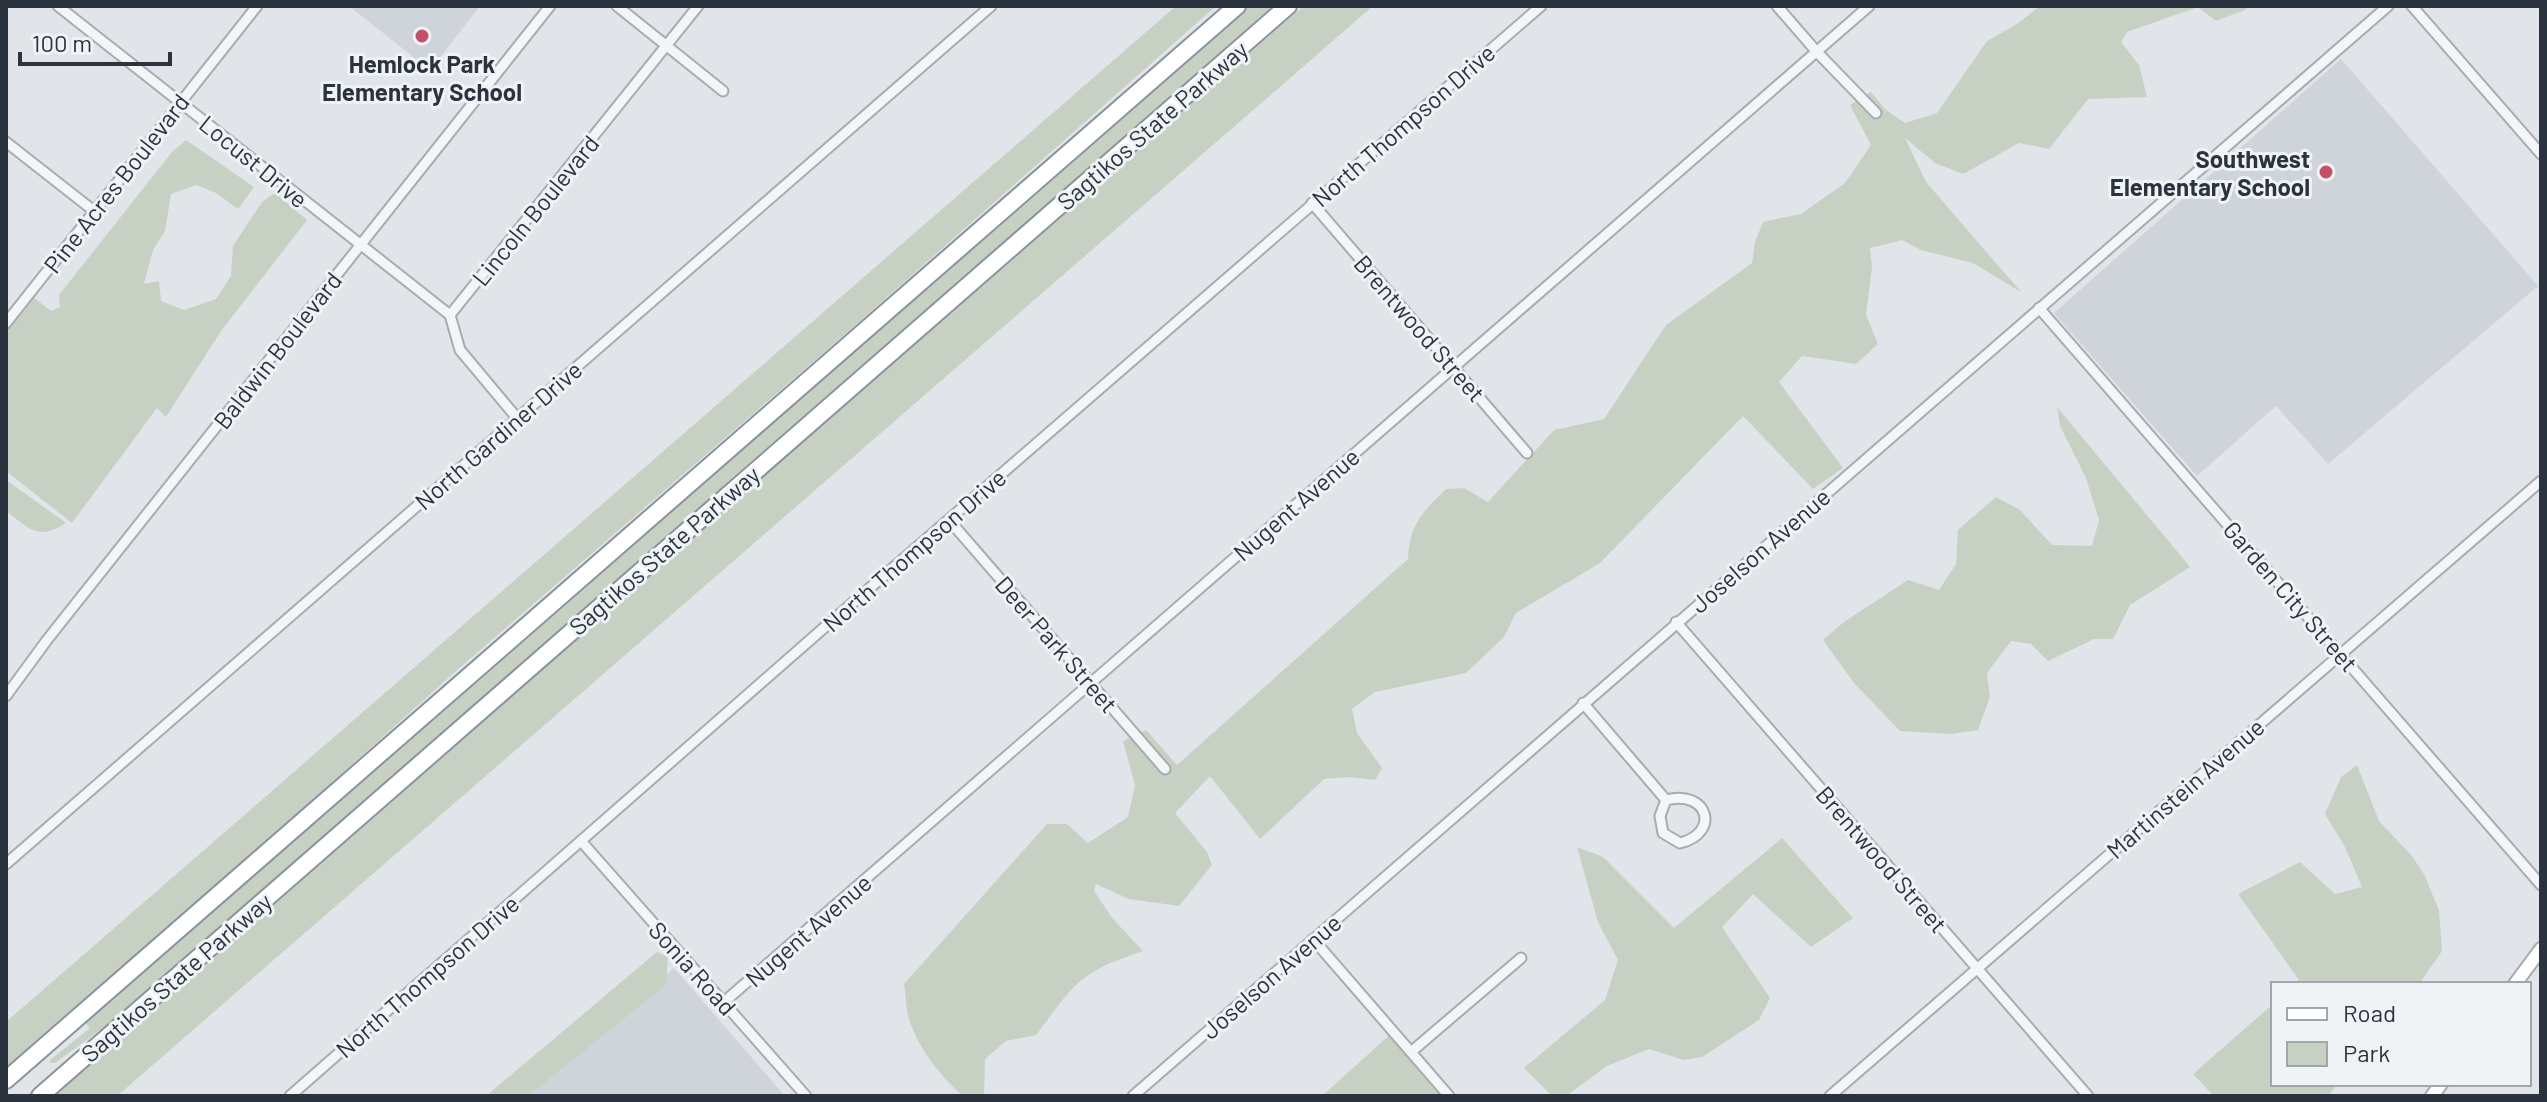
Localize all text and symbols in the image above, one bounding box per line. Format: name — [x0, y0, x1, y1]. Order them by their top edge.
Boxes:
scale bar — [20, 16, 170, 66]
marker: Hemlock Park Elementary School — [413, 27, 431, 45]
text: 100 m — [32, 28, 92, 57]
street label: Sagtikos State Parkway — [1051, 34, 1253, 216]
street label: North Thompson Drive — [1305, 38, 1501, 212]
place label: Hemlock Park Elementary School — [322, 49, 522, 106]
street label: Pine Acres Boulevard — [37, 88, 195, 278]
street label: Locust Drive — [194, 109, 314, 213]
street label: Lincoln Boulevard — [465, 129, 605, 291]
place label: Southwest Elementary School — [2110, 144, 2310, 201]
marker: Southwest Elementary School — [2317, 163, 2335, 181]
street label: Brentwood Street — [1348, 249, 1492, 407]
street label: Baldwin Boulevard — [207, 266, 347, 434]
street label: North Gardiner Drive — [408, 354, 588, 516]
street label: Nugent Avenue — [1227, 441, 1365, 567]
street label: Sagtikos State Parkway — [563, 459, 765, 641]
street label: North Thompson Drive — [816, 463, 1012, 637]
street label: Joselson Avenue — [1684, 482, 1836, 618]
street label: Garden City Street — [2218, 515, 2364, 677]
street label: Deer Park Street — [990, 570, 1124, 718]
street label: Martinstein Avenue — [2100, 712, 2270, 864]
street label: Brentwood Street — [1810, 780, 1954, 938]
street label: Nugent Avenue — [739, 867, 877, 993]
street label: Sagtikos State Parkway — [75, 886, 277, 1068]
street label: North Thompson Drive — [329, 889, 525, 1063]
street label: Joselson Avenue — [1195, 908, 1347, 1044]
street label: Sonia Road — [643, 915, 743, 1021]
legend — [2271, 982, 2531, 1086]
text: Road — [2343, 998, 2396, 1027]
text: Park — [2343, 1038, 2390, 1067]

